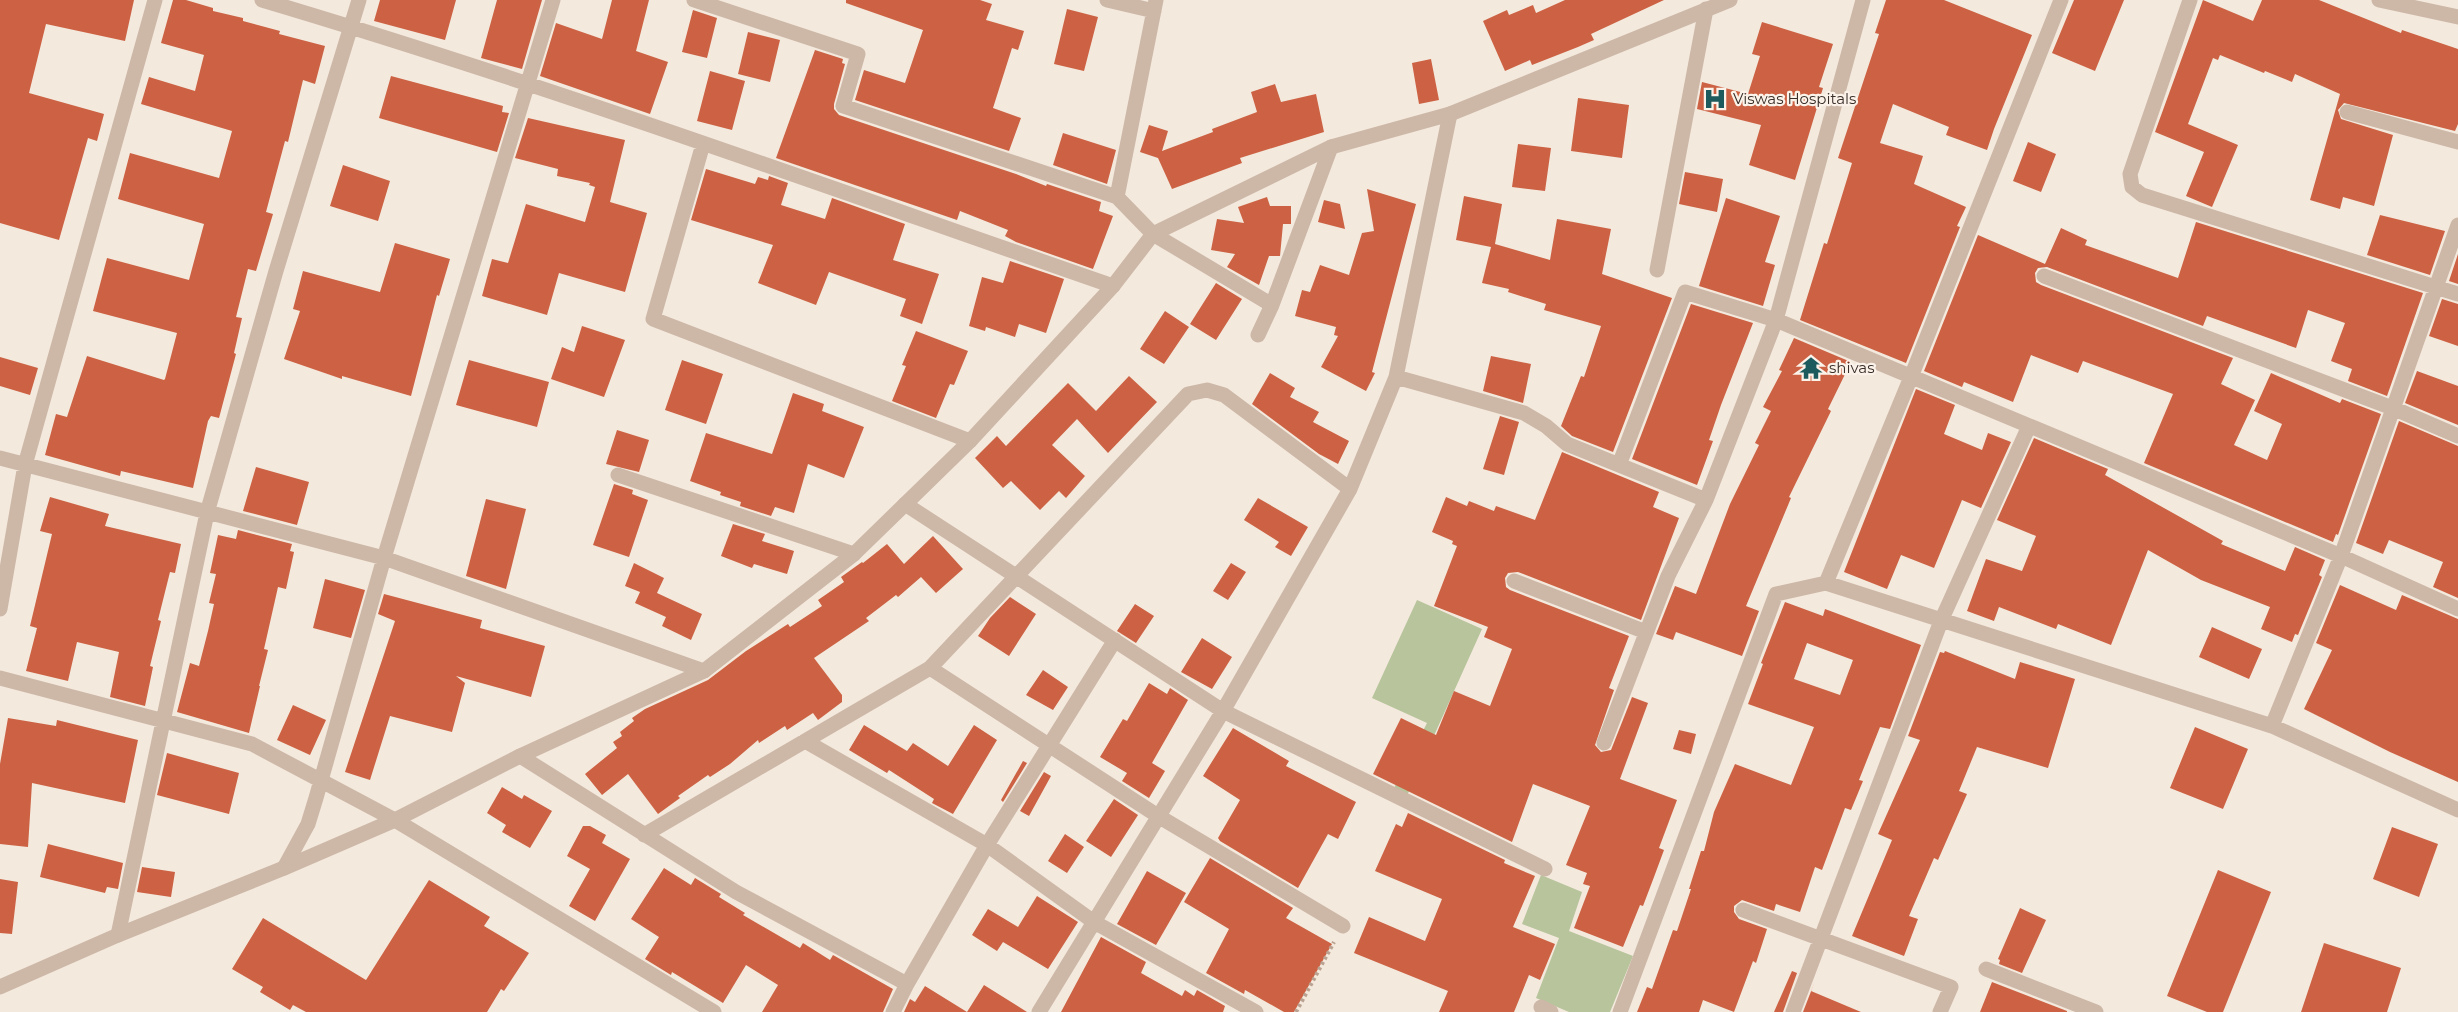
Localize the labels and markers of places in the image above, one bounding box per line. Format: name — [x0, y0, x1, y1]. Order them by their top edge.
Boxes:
hospital icon: Viswas Hospitals — [1702, 86, 1728, 112]
place label: Viswas Hospitals — [1733, 89, 1856, 108]
temple icon: shivas — [1798, 355, 1824, 381]
place label: shivas — [1829, 358, 1875, 377]

